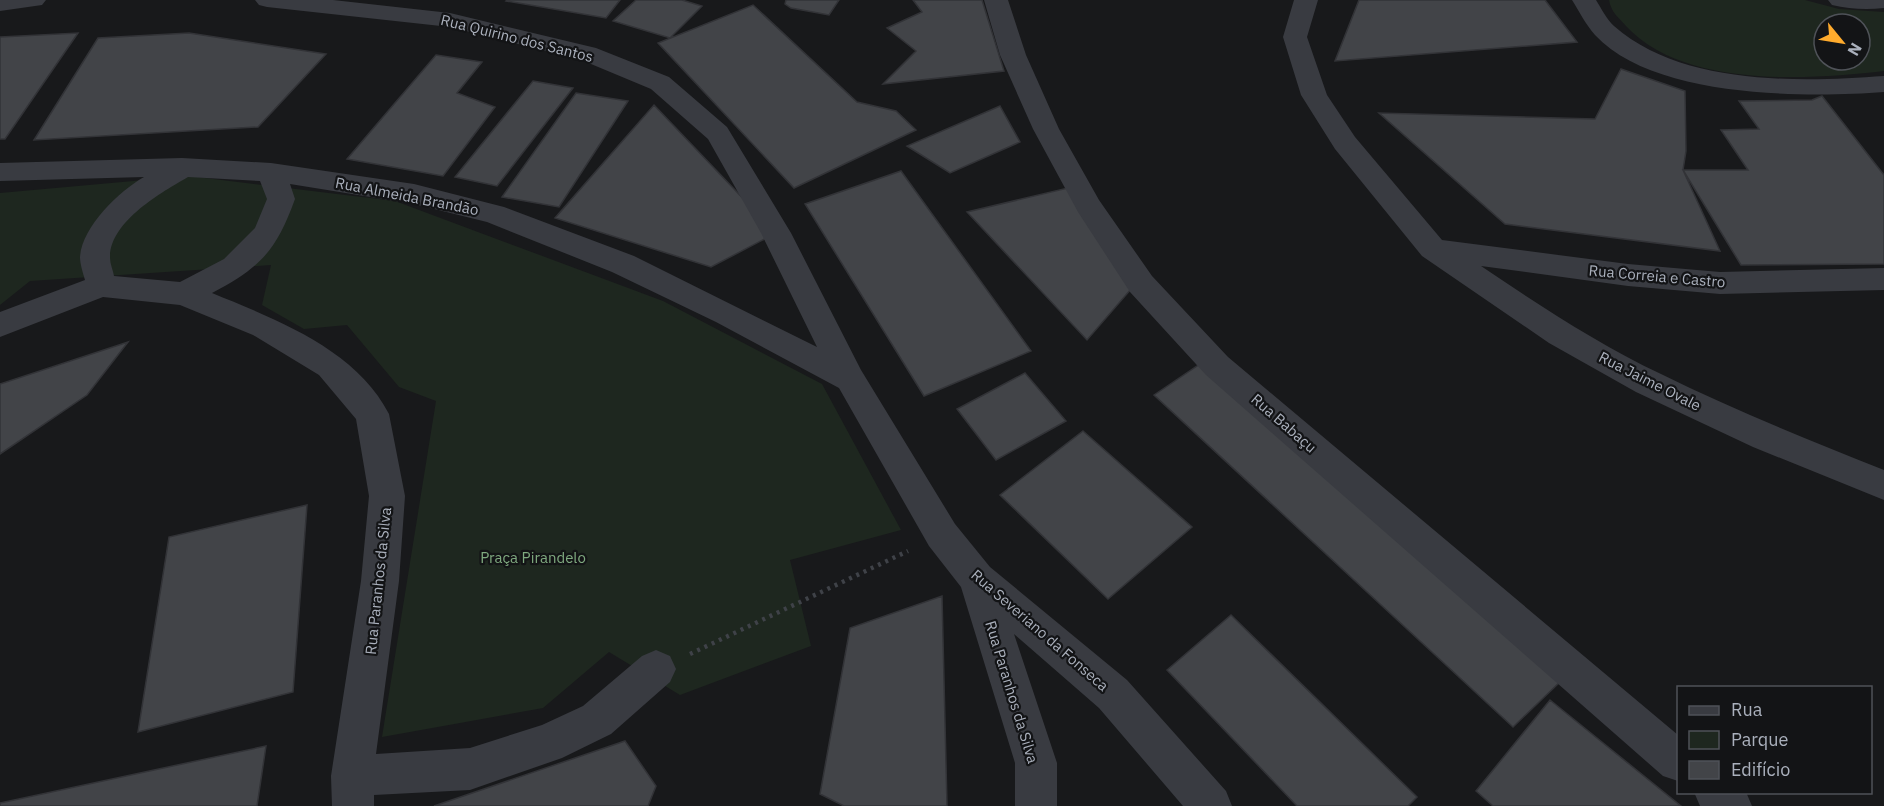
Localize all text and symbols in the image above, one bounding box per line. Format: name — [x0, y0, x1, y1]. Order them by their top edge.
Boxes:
street label: Rua Quirino dos Santos — [439, 10, 595, 66]
north arrow — [1812, 12, 1872, 72]
text: N — [1843, 39, 1867, 60]
street label: Rua Almeida Brandão — [334, 173, 480, 219]
street label: Rua Correia e Castro — [1588, 261, 1726, 291]
street label: Rua Jaime Ovale — [1596, 347, 1704, 415]
street label: Rua Babaçu — [1247, 390, 1321, 456]
street label: Rua Paranhos da Silva — [361, 506, 395, 656]
park label: Praça Pirandelo — [480, 548, 586, 567]
street label: Rua Severiano da Fonseca — [967, 565, 1113, 695]
street label: Rua Paranhos da Silva — [981, 618, 1043, 766]
legend — [1677, 686, 1872, 794]
text: Rua — [1731, 698, 1763, 721]
text: Parque — [1731, 728, 1789, 751]
text: Edifício — [1731, 758, 1790, 781]

